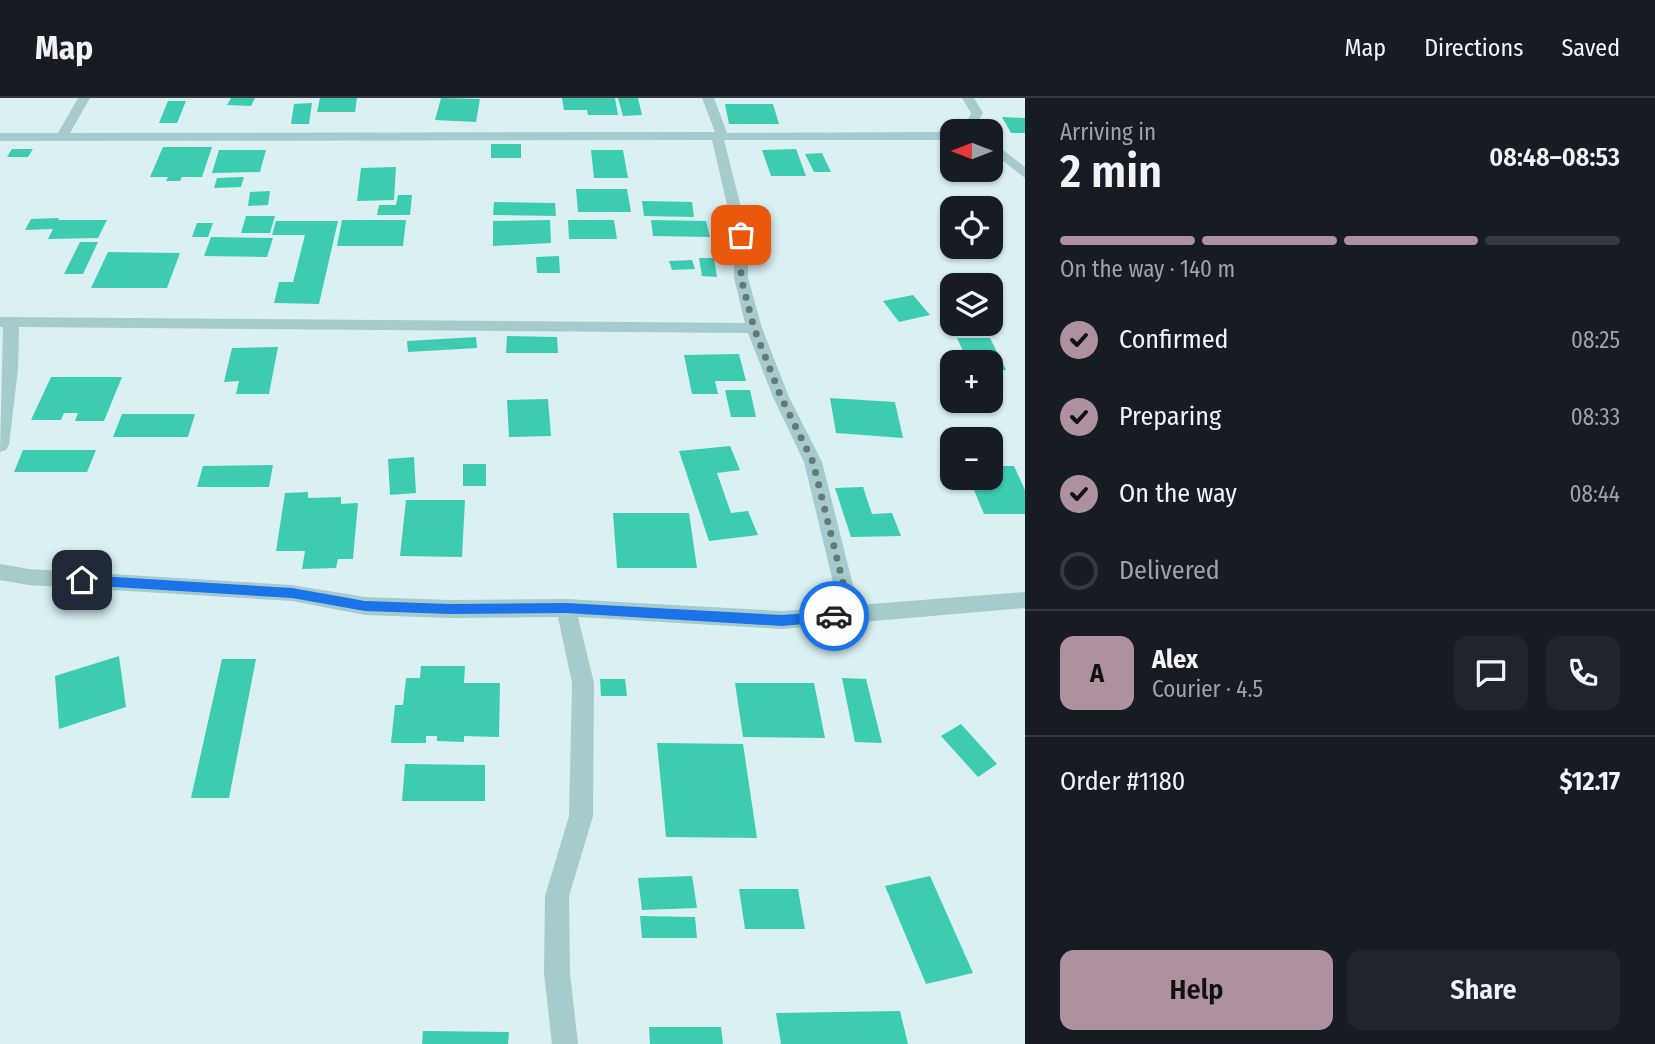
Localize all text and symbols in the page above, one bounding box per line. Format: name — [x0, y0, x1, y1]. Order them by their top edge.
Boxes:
text: Map — [35, 28, 93, 68]
text: Map — [1345, 34, 1386, 62]
text: Directions — [1424, 34, 1523, 62]
text: Saved — [1561, 34, 1620, 62]
text: Arriving in — [1060, 118, 1156, 146]
north arrow — [940, 119, 1003, 182]
map controls — [940, 119, 1003, 490]
text: 08:48–08:53 — [1489, 142, 1620, 173]
text: 2 min — [1060, 144, 1162, 199]
button: locate — [940, 196, 1003, 259]
pin — [711, 205, 771, 265]
icon: bag — [722, 216, 760, 254]
text: On the way · 140 m — [1060, 255, 1235, 283]
button: layers — [940, 273, 1003, 336]
icon: check — [1060, 321, 1098, 359]
text: Confirmed — [1119, 324, 1229, 355]
text: 08:25 — [1571, 326, 1620, 354]
button: + — [940, 350, 1003, 413]
icon: check — [1060, 398, 1098, 436]
text: Preparing — [1119, 401, 1221, 432]
text: 08:33 — [1571, 403, 1620, 431]
button: − — [940, 427, 1003, 490]
icon: check — [1060, 475, 1098, 513]
text: On the way — [1119, 478, 1237, 509]
text: 08:44 — [1569, 480, 1620, 508]
pin — [52, 550, 112, 610]
text: Delivered — [1119, 555, 1220, 586]
icon: home — [63, 561, 101, 599]
courier — [799, 581, 869, 651]
icon: car — [815, 597, 853, 635]
button: chat — [1454, 636, 1528, 710]
button: phone — [1546, 636, 1620, 710]
text: Alex — [1152, 644, 1198, 675]
text: A — [1090, 658, 1104, 689]
text: Courier · 4.5 — [1152, 675, 1263, 703]
text: Order #1180 — [1060, 766, 1185, 797]
text: $12.17 — [1560, 766, 1620, 797]
button: Help — [1060, 950, 1333, 1030]
button: Share — [1347, 950, 1620, 1030]

